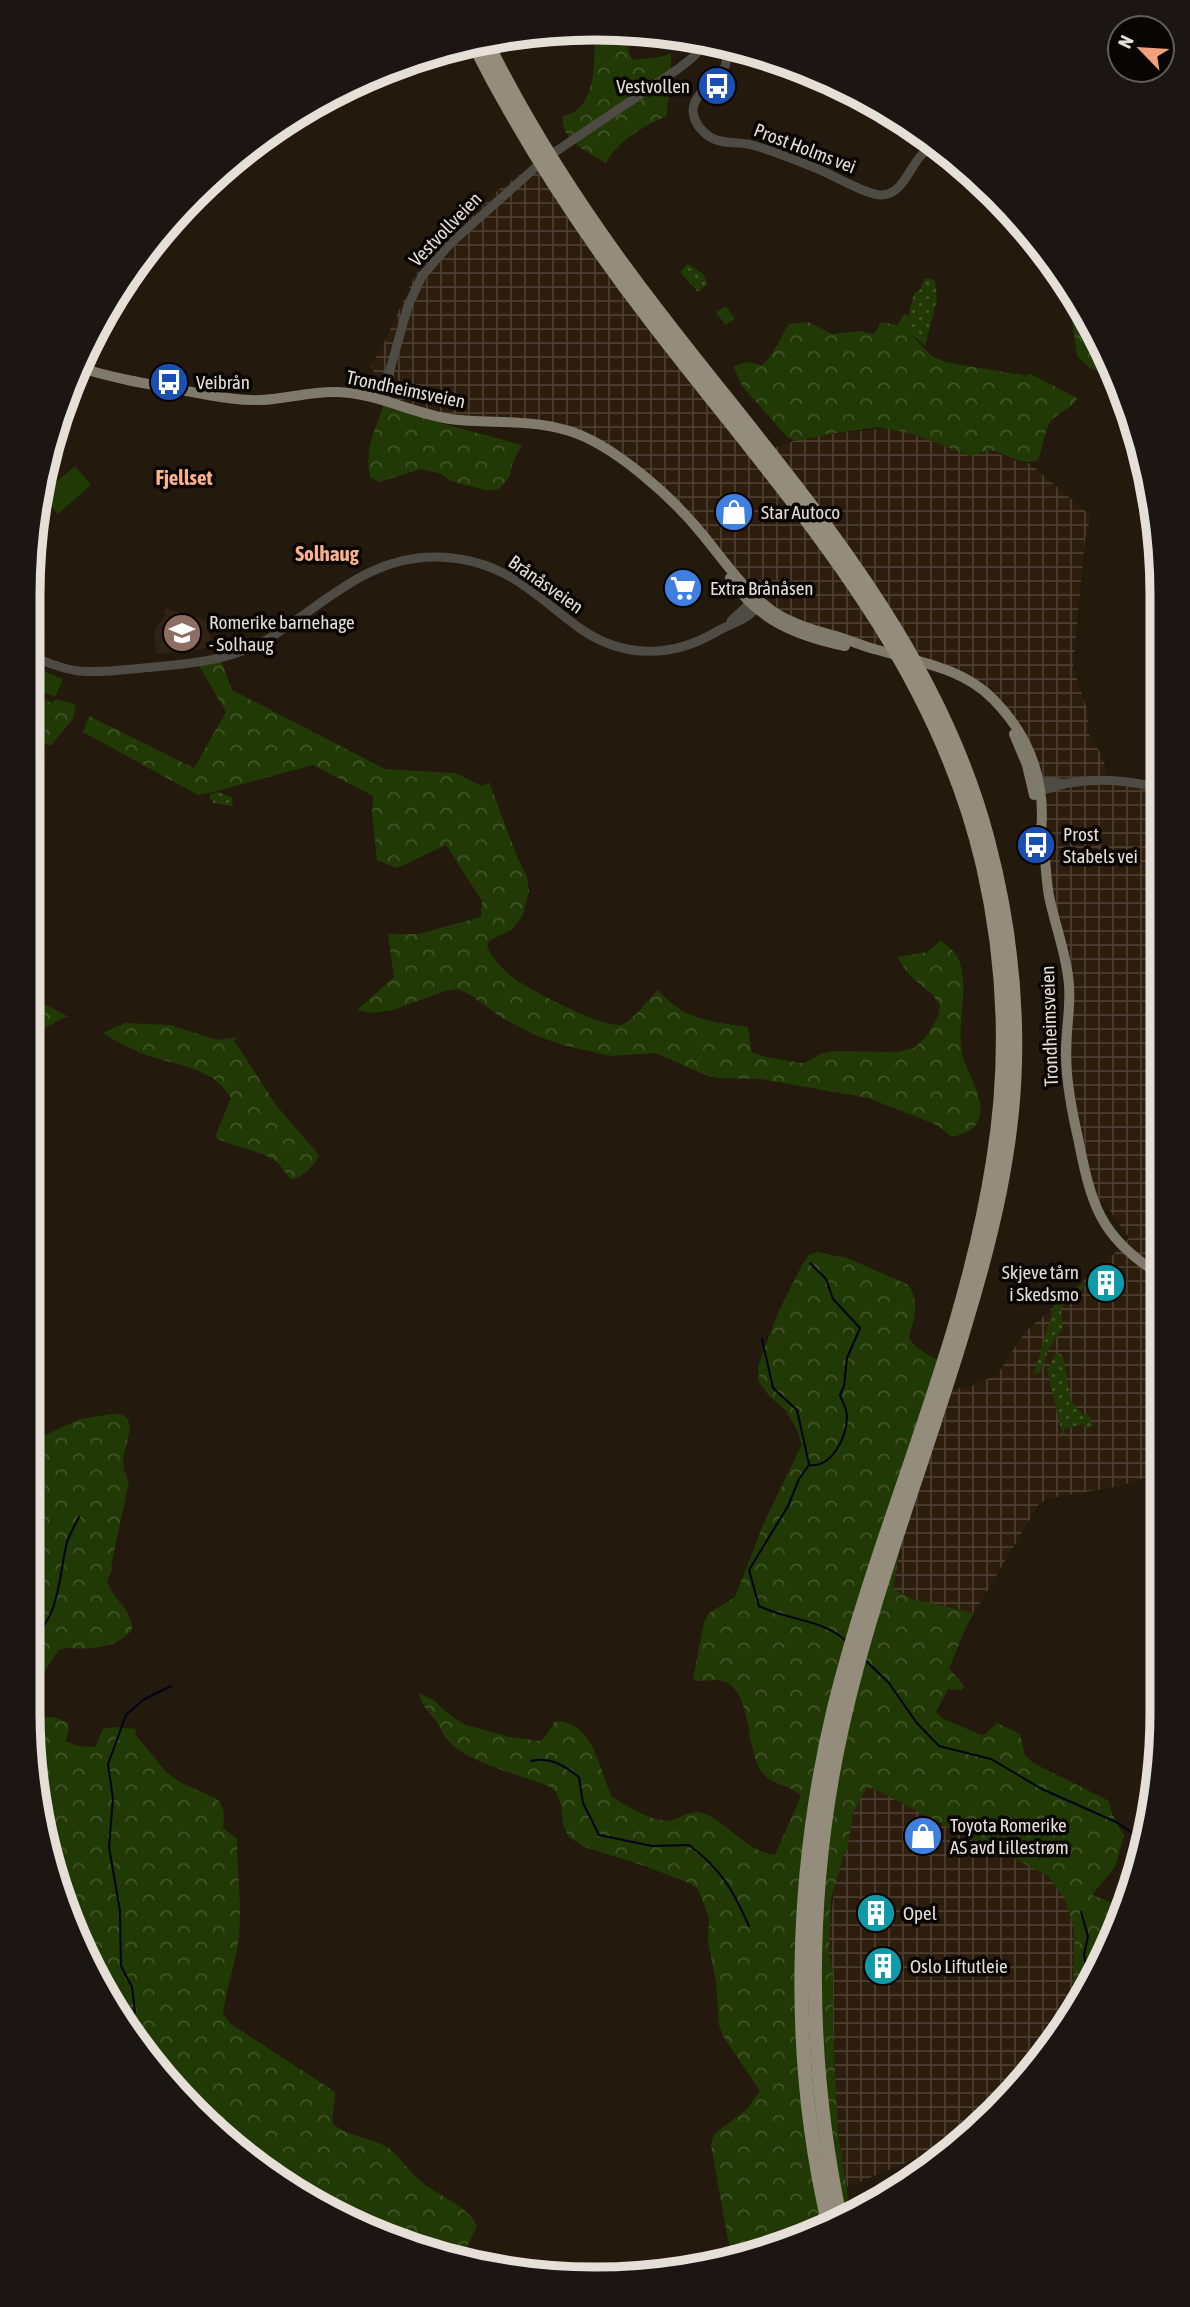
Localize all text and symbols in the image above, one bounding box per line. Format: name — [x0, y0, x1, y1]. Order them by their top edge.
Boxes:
north arrow — [1106, 14, 1176, 84]
text: N — [1113, 32, 1138, 52]
bus stop icon: Vestvollen — [696, 65, 738, 107]
place label: Vestvollen — [616, 75, 690, 97]
street label: Prost Holms vei — [751, 119, 859, 177]
street label: Vestvollveien — [404, 187, 486, 271]
bus stop icon: Veibrån — [148, 361, 190, 403]
street label: Trondheimsveien — [345, 366, 467, 412]
place label: Veibrån — [196, 371, 250, 393]
district label: Fjellset — [156, 465, 212, 489]
shop icon: Star Autoco — [713, 491, 755, 533]
place label: Star Autoco — [761, 501, 840, 523]
district label: Solhaug — [295, 541, 360, 565]
street label: Brånåsveien — [504, 550, 588, 618]
supermarket icon: Extra Brånåsen — [662, 567, 704, 609]
place label: Extra Brånåsen — [710, 577, 814, 599]
place label: Romerike barnehage - Solhaug — [209, 611, 355, 655]
school or university icon: Romerike barnehage - Solhaug — [161, 612, 203, 654]
place label: Prost Stabels vei — [1063, 823, 1138, 867]
bus stop icon: Prost Stabels vei — [1015, 824, 1057, 866]
street label: Trondheimsveien — [1036, 965, 1062, 1087]
place label: Skjeve tårn i Skedsmo — [1002, 1261, 1079, 1305]
building icon: Skjeve tårn i Skedsmo — [1085, 1262, 1127, 1304]
place label: Toyota Romerike AS avd Lillestrøm — [950, 1814, 1069, 1858]
shop icon: Toyota Romerike AS avd Lillestrøm — [902, 1815, 944, 1857]
building icon: Opel — [855, 1892, 897, 1934]
place label: Opel — [903, 1902, 937, 1924]
building icon: Oslo Liftutleie — [862, 1945, 904, 1987]
place label: Oslo Liftutleie — [910, 1955, 1008, 1977]

